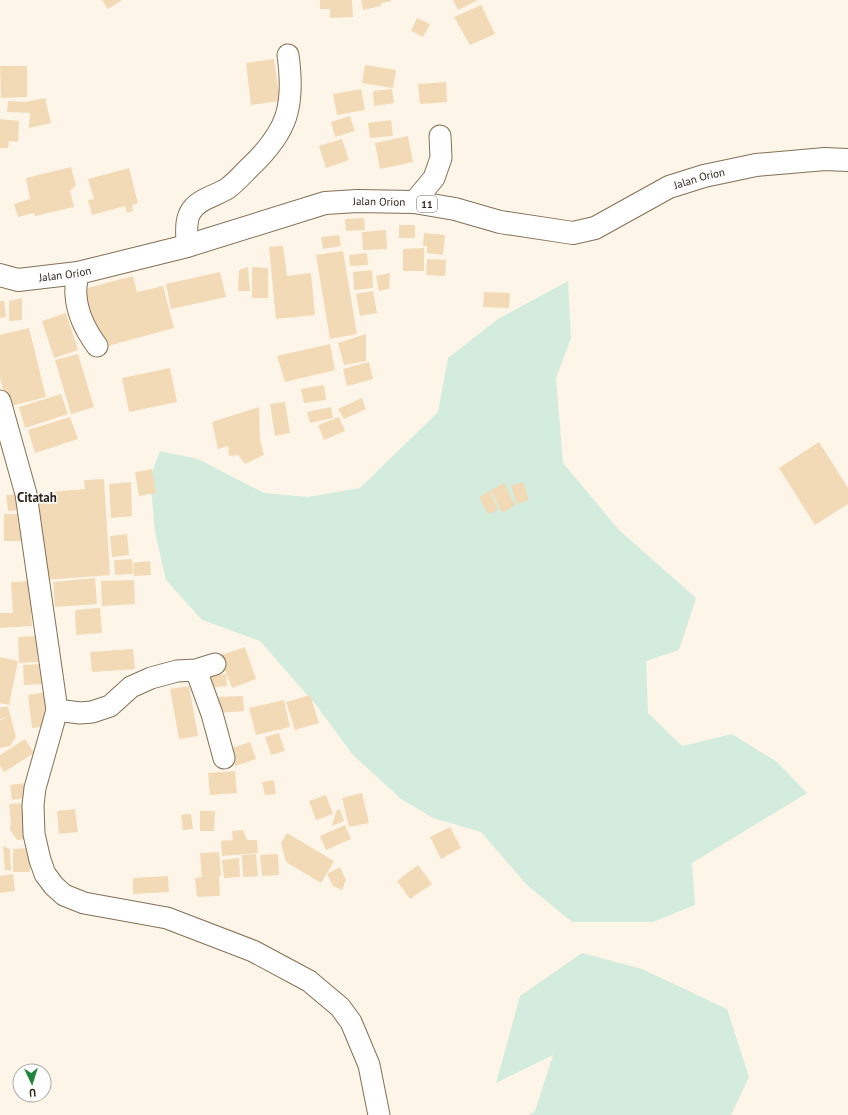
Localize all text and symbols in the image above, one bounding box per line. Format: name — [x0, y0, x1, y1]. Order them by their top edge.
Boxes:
street label: Jalan Orion — [671, 165, 726, 192]
street label: Jalan Orion — [351, 194, 405, 209]
road number: 11 — [417, 196, 437, 212]
street label: Jalan Orion — [37, 263, 92, 285]
district label: Citatah — [17, 489, 57, 506]
north arrow — [12, 1063, 52, 1103]
text: U — [29, 1086, 37, 1100]

